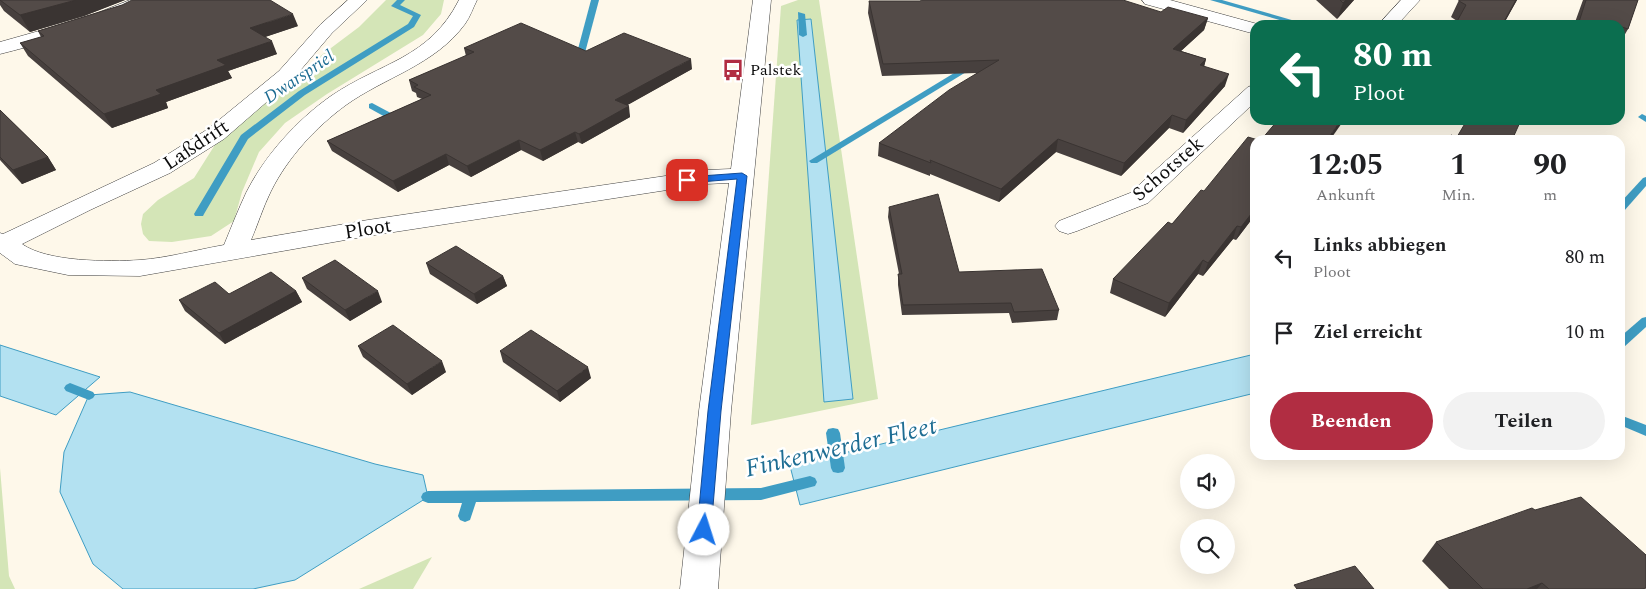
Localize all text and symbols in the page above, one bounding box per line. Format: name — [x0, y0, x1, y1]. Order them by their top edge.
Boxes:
text: 80 m — [1353, 29, 1433, 82]
icon: left — [1270, 40, 1335, 105]
water label: Dwarspriel — [258, 43, 340, 111]
bus stop icon: Palstek — [720, 57, 746, 83]
place label: Palstek — [750, 58, 801, 82]
text: Ploot — [1353, 77, 1405, 110]
street label: Laßdrift — [157, 112, 235, 178]
street label: Schotstek — [1126, 129, 1210, 209]
text: 12:05 — [1308, 142, 1383, 188]
text: 1 — [1450, 142, 1467, 188]
text: 90 — [1533, 142, 1567, 188]
pin — [666, 159, 708, 201]
icon: arrive — [673, 166, 701, 194]
text: Ankunft — [1316, 183, 1375, 207]
text: Min. — [1442, 183, 1475, 207]
text: m — [1543, 183, 1557, 207]
street label: Ploot — [342, 210, 394, 248]
text: Links abbiegen — [1313, 231, 1447, 260]
text: 80 m — [1565, 243, 1605, 272]
icon: left — [1270, 244, 1298, 272]
text: Ploot — [1313, 260, 1351, 284]
text: Ziel erreicht — [1313, 318, 1423, 347]
text: 10 m — [1565, 318, 1605, 347]
icon: arrive — [1270, 319, 1298, 347]
button: Beenden — [1270, 392, 1433, 450]
button: Teilen — [1443, 392, 1605, 450]
water label: Finkenwerder Fleet — [741, 407, 942, 489]
map controls — [1180, 454, 1235, 574]
button: sound — [1180, 454, 1235, 509]
position arrow — [677, 503, 729, 555]
button: search — [1180, 519, 1235, 574]

